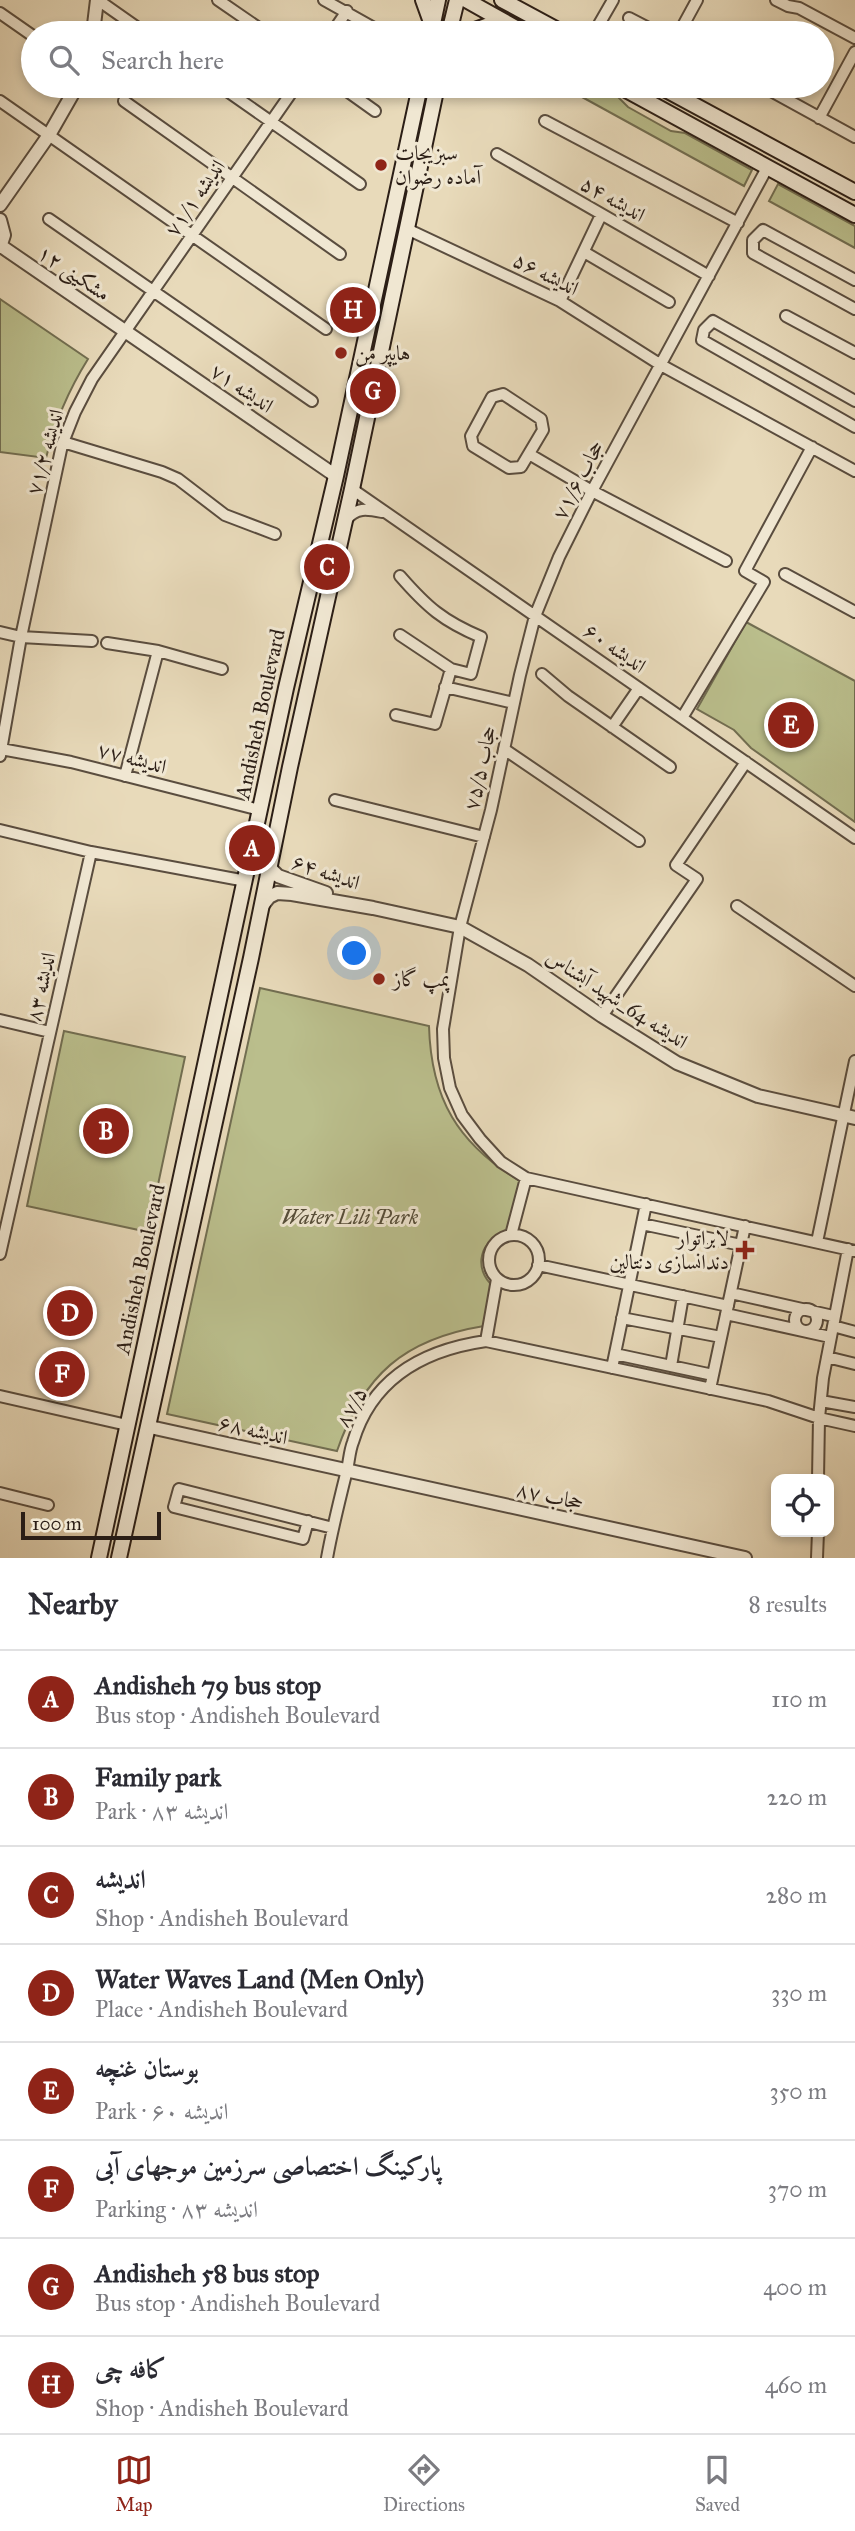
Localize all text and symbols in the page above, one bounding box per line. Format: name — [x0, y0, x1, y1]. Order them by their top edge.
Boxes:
search box — [21, 21, 834, 98]
icon: search — [45, 41, 83, 79]
text: Search here — [101, 44, 224, 76]
place label: سبزیجات آماده رضوان — [395, 140, 484, 190]
street label: اندیشه ۷۱/۱ — [159, 154, 231, 242]
marker: سبزیجات آماده رضوان — [373, 157, 389, 173]
street label: اندیشه ۵۴ — [576, 170, 650, 228]
street label: مشکینی ۱۲ — [32, 239, 115, 308]
street label: اندیشه ۵۶ — [509, 246, 583, 302]
pin: H — [330, 284, 376, 336]
place label: هایپر من — [355, 340, 410, 367]
marker: هایپر من — [333, 345, 349, 361]
street label: اندیشه ۷۱ — [206, 358, 278, 418]
pin: G — [350, 365, 396, 417]
street label: اندیشه ۷۱/۲ — [20, 406, 70, 498]
street label: حجاب ۷۱/۶ — [546, 436, 610, 524]
pin: C — [304, 541, 350, 593]
street label: اندیشه ۶۰ — [579, 617, 651, 679]
street label: Andisheh Boulevard — [229, 626, 291, 802]
pin: E — [768, 699, 814, 751]
street label: حجاب ۷۵/۵ — [458, 723, 502, 813]
street label: اندیشه ۷۷ — [95, 736, 169, 780]
pin: A — [229, 822, 275, 874]
street label: اندیشه ۶۴ — [289, 848, 363, 896]
your location — [337, 936, 371, 970]
street label: اندیشه 64_شهید آبشناس — [541, 943, 693, 1055]
street label: اندیشه ۸۳ — [20, 950, 62, 1024]
place label: پمپ گاز — [391, 966, 450, 995]
marker: پمپ گاز — [371, 971, 387, 987]
pin: B — [83, 1105, 129, 1157]
street label: Andisheh Boulevard — [109, 1181, 171, 1357]
park label: Water Lili Park — [282, 1204, 419, 1230]
place label: لابراتوار دندانسازی دنتالین — [609, 1225, 729, 1275]
marker: لابراتوار دندانسازی دنتالین — [735, 1240, 755, 1260]
pin: D — [47, 1287, 93, 1339]
pin: F — [39, 1348, 85, 1400]
street label: ۸۷/۵ — [329, 1382, 373, 1432]
street label: اندیشه ۶۸ — [216, 1409, 290, 1451]
map controls — [771, 1474, 834, 1537]
button: locate — [771, 1474, 834, 1537]
street label: حجاب ۸۷ — [514, 1476, 586, 1516]
scale bar — [21, 1509, 161, 1541]
text: 100 m — [32, 1512, 82, 1535]
text: Nearby — [28, 1586, 118, 1622]
text: 8 results — [748, 1590, 827, 1618]
text: Andisheh 79 bus stop — [95, 1669, 321, 1701]
text: A — [43, 1685, 59, 1713]
text: 110 m — [771, 1685, 827, 1713]
text: Bus stop · Andisheh Boulevard — [95, 1701, 380, 1729]
text: Family park — [95, 1761, 221, 1793]
text: B — [43, 1783, 59, 1811]
text: 220 m — [767, 1783, 827, 1811]
text: Park · اندیشه ۸۳ — [95, 1797, 228, 1825]
text: اندیشه — [95, 1863, 146, 1895]
text: C — [43, 1881, 59, 1909]
text: 280 m — [766, 1881, 827, 1909]
text: Shop · Andisheh Boulevard — [95, 1904, 349, 1932]
text: Water Waves Land (Men Only) — [95, 1963, 424, 1995]
text: D — [42, 1979, 60, 2007]
text: 330 m — [771, 1979, 827, 2007]
text: Place · Andisheh Boulevard — [95, 1995, 348, 2023]
text: بوستان غنچه — [95, 2052, 199, 2084]
text: E — [43, 2077, 59, 2105]
text: 350 m — [769, 2077, 827, 2105]
text: Park · اندیشه ۶۰ — [95, 2097, 228, 2125]
text: پارکینگ اختصاصی سرزمین موجهای آبی — [95, 2150, 441, 2182]
text: F — [43, 2175, 59, 2203]
text: 370 m — [768, 2175, 827, 2203]
text: Parking · اندیشه ۸۳ — [95, 2195, 258, 2223]
text: Andisheh 58 bus stop — [95, 2257, 319, 2289]
text: G — [43, 2273, 59, 2301]
text: 400 m — [763, 2273, 827, 2301]
text: Bus stop · Andisheh Boulevard — [95, 2289, 380, 2317]
text: کافه چی — [95, 2353, 167, 2385]
text: H — [41, 2371, 61, 2399]
text: 460 m — [765, 2371, 827, 2399]
text: Shop · Andisheh Boulevard — [95, 2394, 349, 2422]
tab: Map — [115, 2451, 153, 2516]
tab: Directions — [383, 2451, 465, 2516]
tab: Saved — [695, 2451, 740, 2516]

